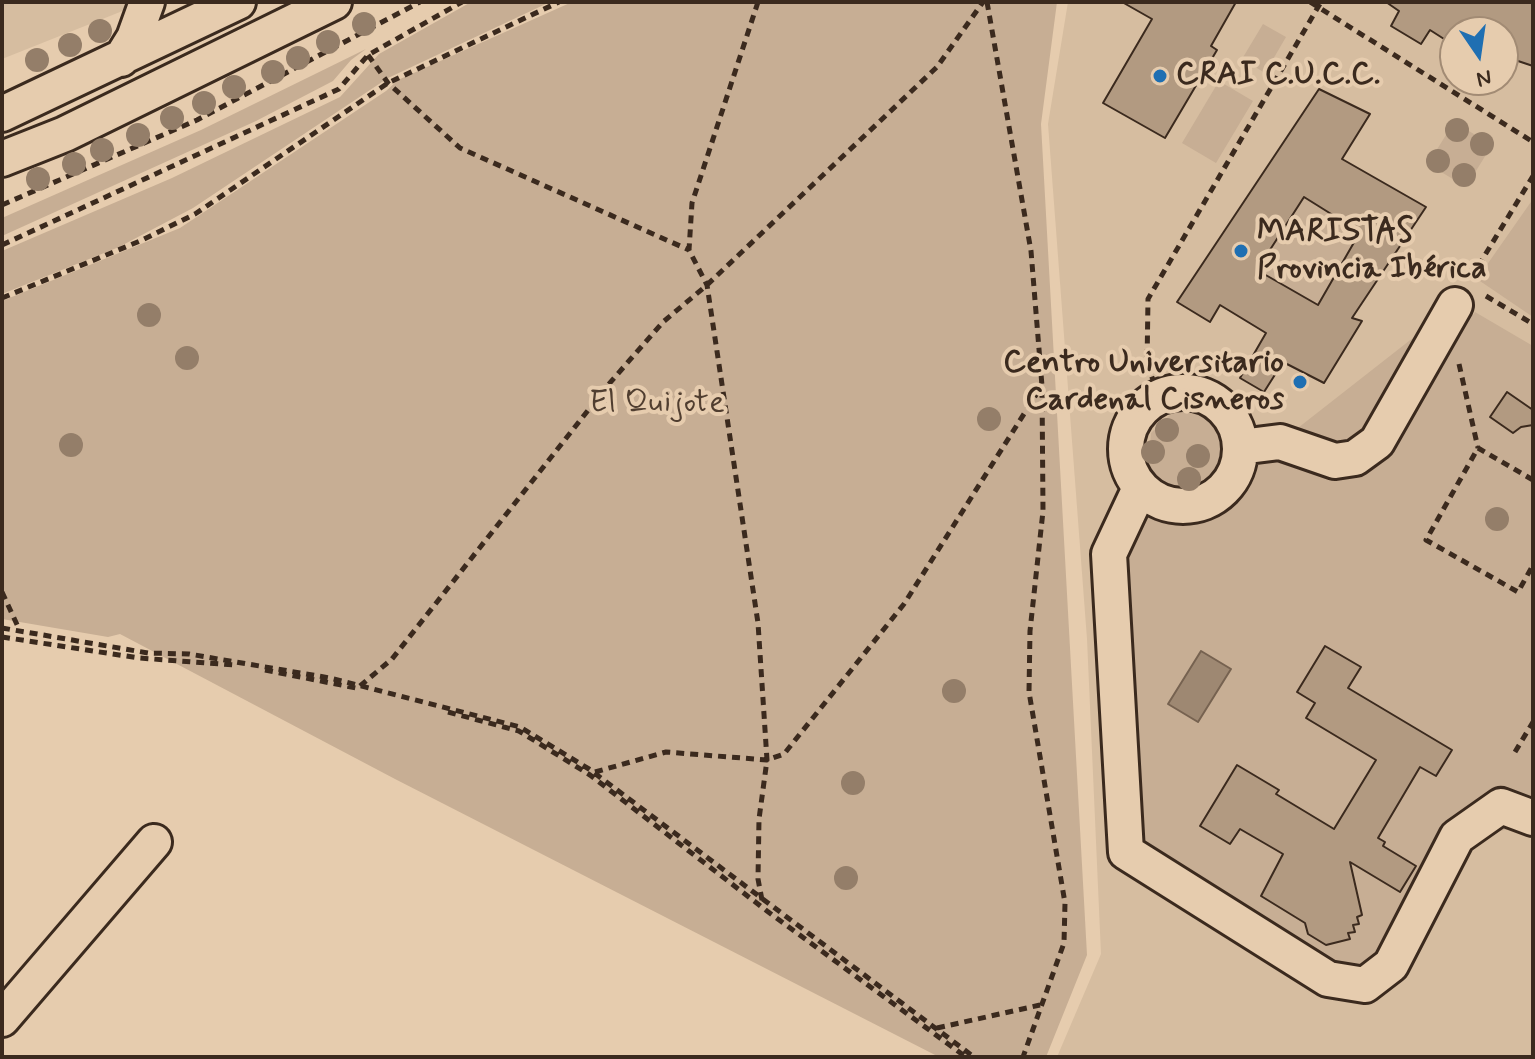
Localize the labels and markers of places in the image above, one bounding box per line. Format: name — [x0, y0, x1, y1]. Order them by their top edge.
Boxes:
place label: CRAI C.U.C.C. — [1176, 57, 1380, 95]
marker: CRAI C.U.C.C. — [1151, 67, 1169, 85]
place label: MARISTAS Provincia Ibérica — [1257, 214, 1487, 289]
marker: MARISTAS Provincia Ibérica — [1232, 242, 1250, 260]
place label: Centro Universitario Cardenal Cisneros — [1003, 345, 1284, 420]
marker: Centro Universitario Cardenal Cisneros — [1291, 373, 1309, 391]

